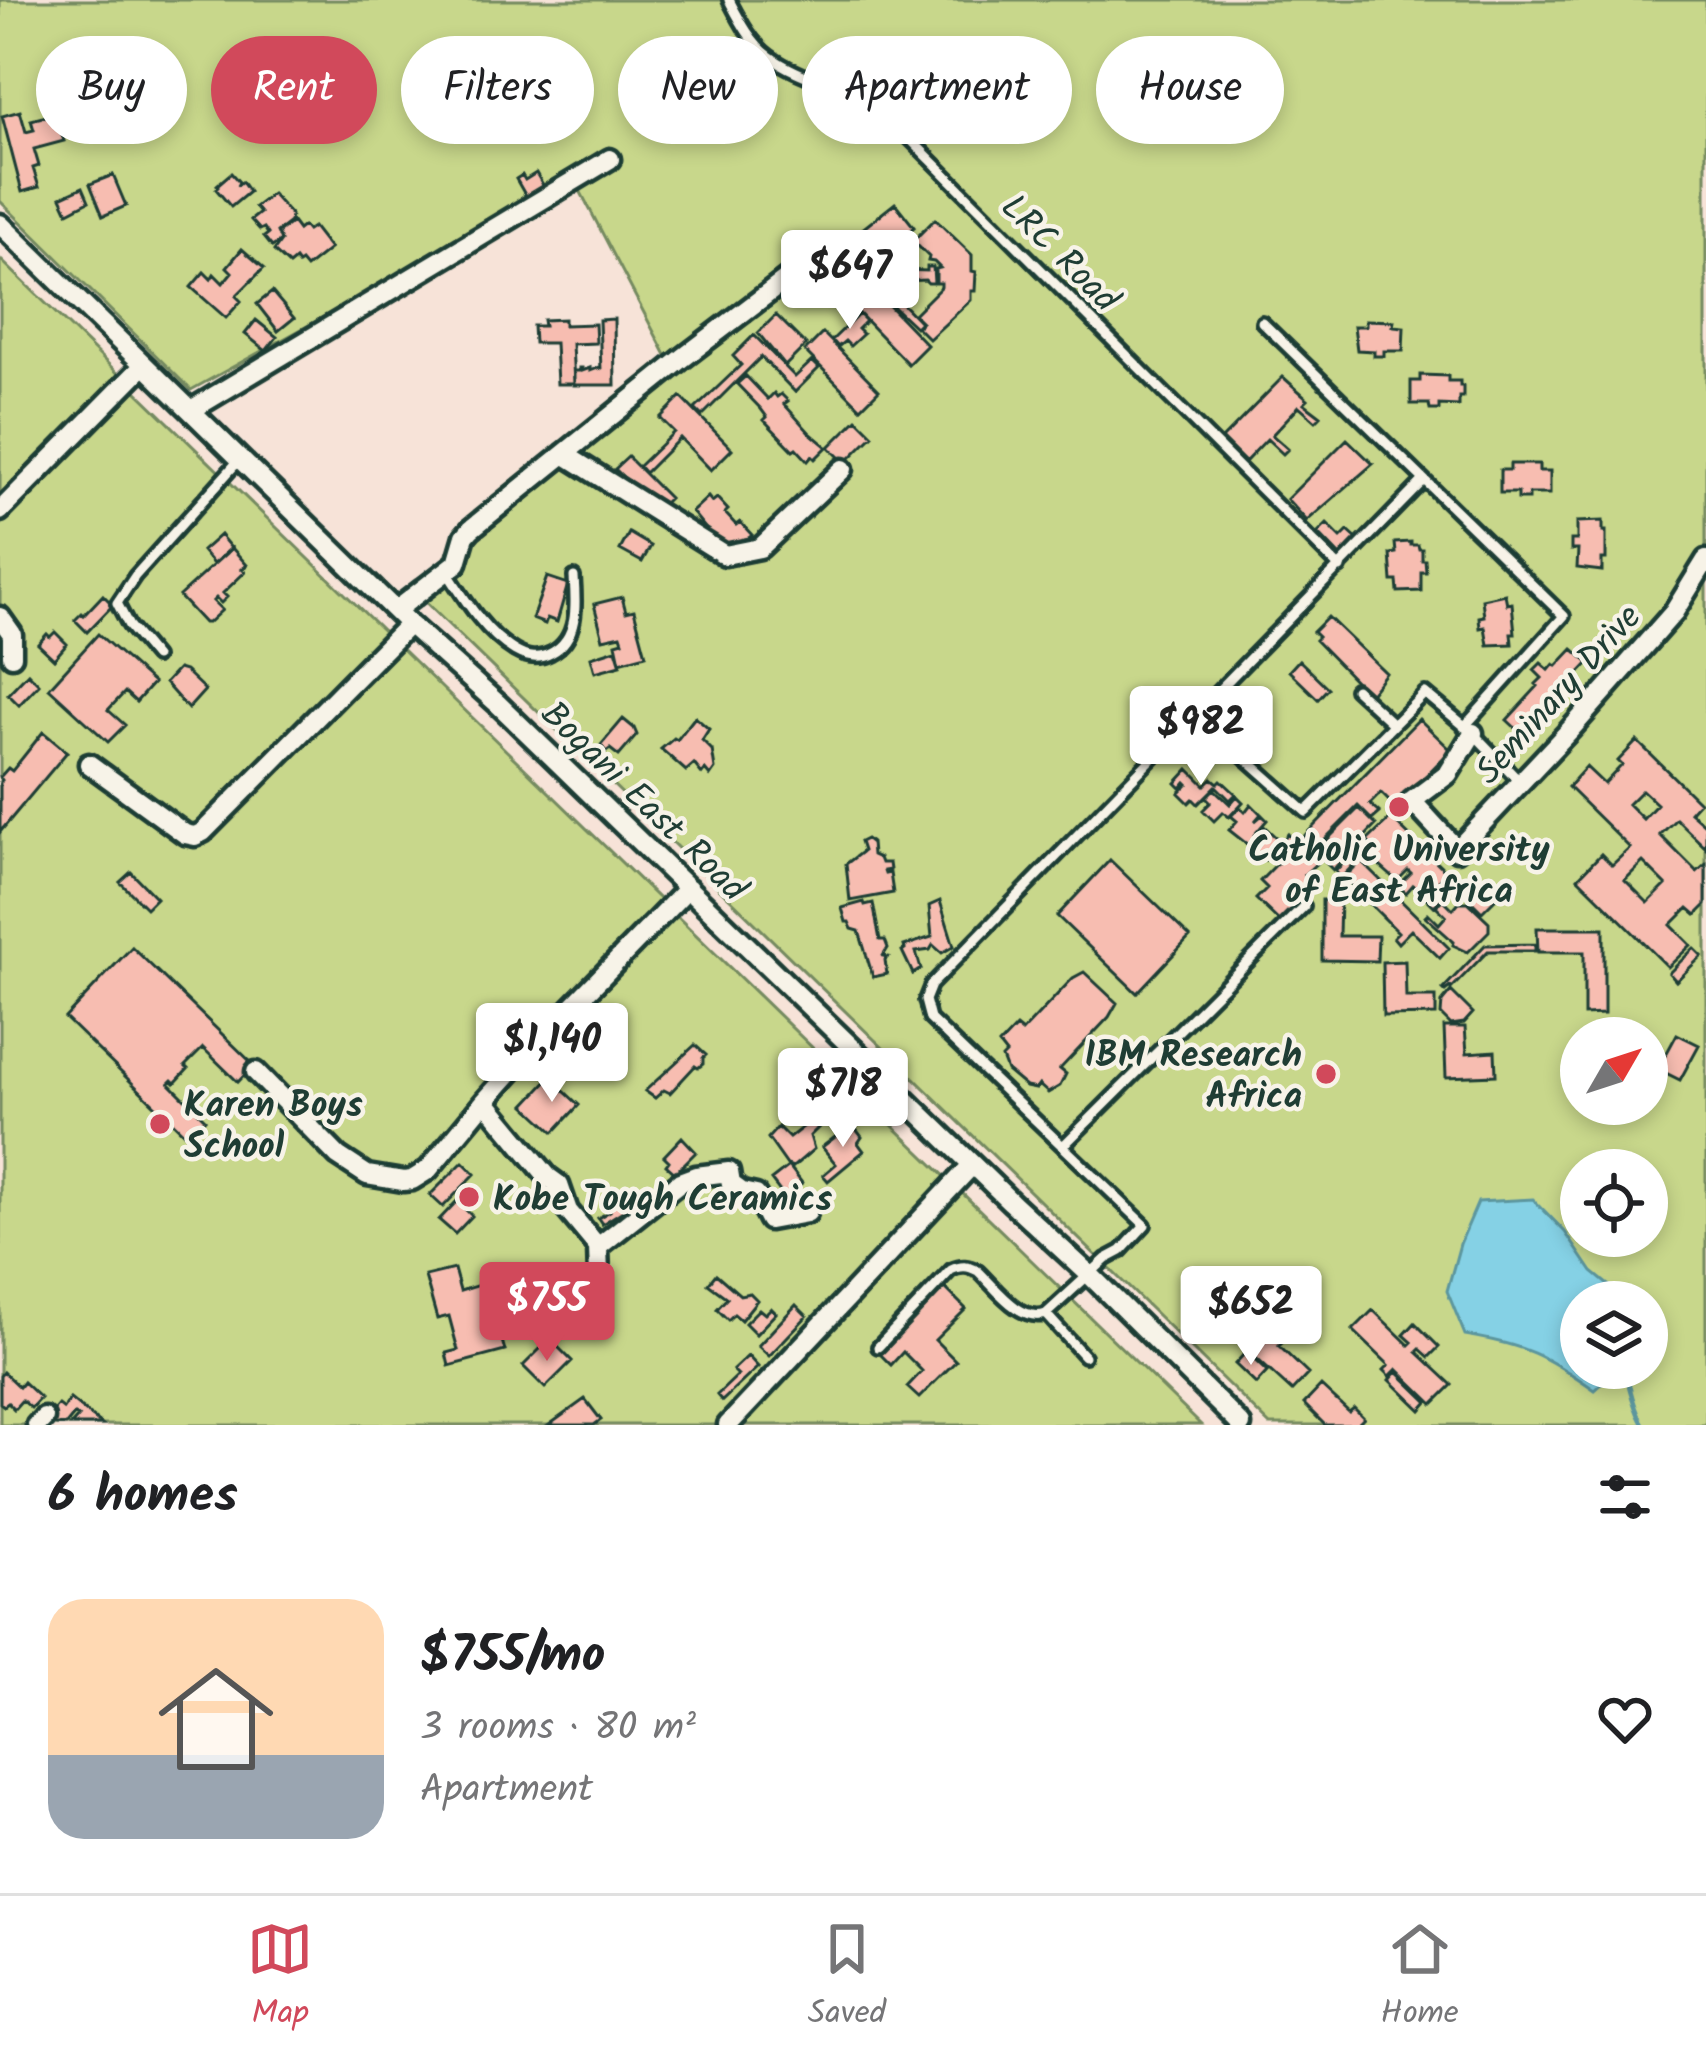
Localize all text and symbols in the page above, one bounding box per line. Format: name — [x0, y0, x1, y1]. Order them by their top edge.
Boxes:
chip: Buy — [36, 36, 187, 144]
chip: Rent — [211, 36, 377, 144]
chip: Filters — [401, 36, 594, 144]
chip: New — [618, 36, 778, 144]
chip: Apartment — [802, 36, 1072, 144]
chip: House — [1096, 36, 1284, 144]
street label: LRC Road — [986, 182, 1132, 328]
pin: $647 — [779, 230, 921, 332]
text: $647 — [808, 238, 892, 300]
street label: Seminary Drive — [1462, 592, 1657, 799]
pin: $982 — [1130, 686, 1272, 788]
street label: Bogani East Road — [526, 688, 760, 917]
text: $982 — [1157, 694, 1245, 756]
marker: Catholic University of East Africa — [1386, 794, 1412, 820]
place label: Catholic University of East Africa — [1248, 823, 1550, 921]
pin: $1,140 — [454, 1003, 650, 1105]
text: $1,140 — [503, 1011, 601, 1073]
north arrow — [1560, 1017, 1668, 1125]
map controls — [1560, 1017, 1668, 1389]
place label: IBM Research Africa — [1084, 1028, 1302, 1126]
pin: $718 — [772, 1048, 914, 1150]
text: $718 — [805, 1056, 881, 1118]
marker: IBM Research Africa — [1313, 1061, 1339, 1087]
place label: Karen Boys School — [184, 1078, 363, 1176]
marker: Karen Boys School — [147, 1111, 173, 1137]
button: locate — [1560, 1149, 1668, 1257]
place label: Kobe Tough Ceramics — [493, 1172, 832, 1229]
marker: Kobe Tough Ceramics — [456, 1184, 482, 1210]
pin: $755 — [476, 1262, 618, 1364]
pin: $652 — [1180, 1266, 1322, 1368]
text: $755 — [507, 1270, 587, 1332]
text: $652 — [1208, 1274, 1294, 1336]
button: layers — [1560, 1281, 1668, 1389]
text: 6 homes — [48, 1457, 238, 1538]
icon: filters — [1592, 1464, 1658, 1530]
text: $755/mo — [420, 1617, 605, 1698]
icon: home — [144, 1647, 288, 1791]
icon: heart — [1592, 1686, 1658, 1752]
text: 3 rooms · 80 m² — [420, 1698, 696, 1760]
text: Apartment — [420, 1760, 593, 1822]
tab: Map — [247, 1916, 313, 2041]
tab: Saved — [808, 1916, 886, 2041]
tab: Home — [1381, 1916, 1459, 2041]

